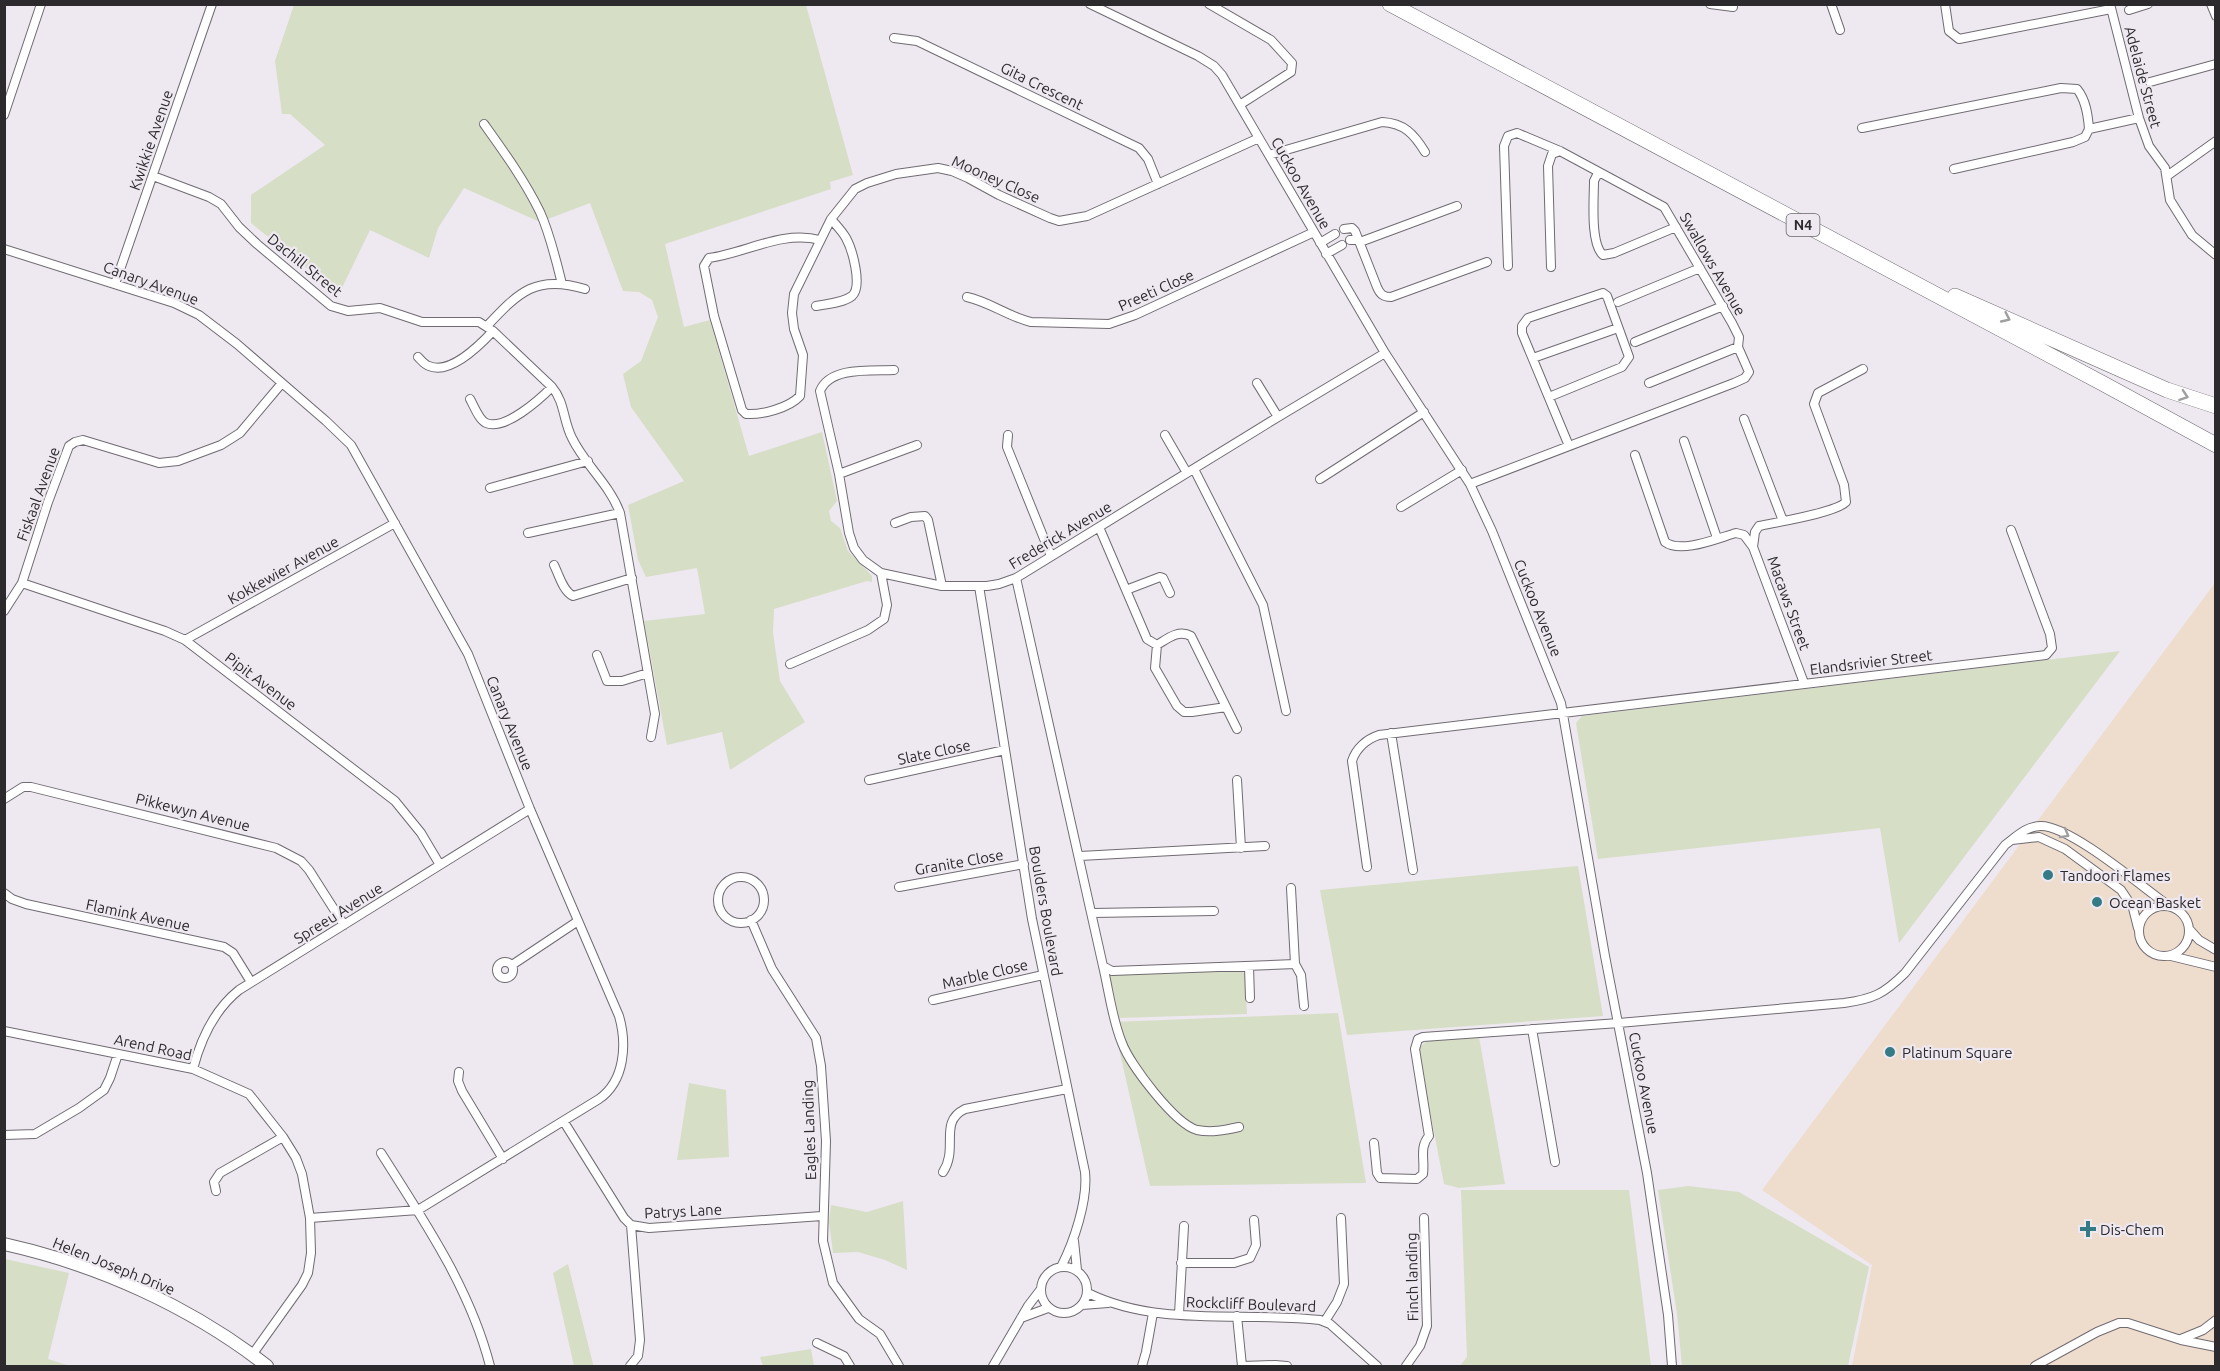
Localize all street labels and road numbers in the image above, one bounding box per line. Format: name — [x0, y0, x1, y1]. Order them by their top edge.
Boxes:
street label: Adelaide Street — [2121, 24, 2165, 130]
street label: Gita Crescent — [998, 59, 1086, 113]
street label: Kwikkie Avenue — [126, 88, 176, 192]
street label: Cuckoo Avenue — [1268, 134, 1334, 232]
street label: Mooney Close — [949, 152, 1043, 206]
street label: Swallows Avenue — [1677, 210, 1749, 318]
road number: N4 — [1786, 214, 1820, 236]
street label: Dachill Street — [264, 230, 346, 300]
street label: Canary Avenue — [101, 258, 201, 308]
street label: Preeti Close — [1116, 266, 1196, 314]
street label: Fiskaal Avenue — [13, 445, 63, 543]
street label: Frederick Avenue — [1006, 498, 1114, 572]
street label: Kokkewier Avenue — [225, 532, 341, 608]
street label: Macaws Street — [1764, 554, 1814, 652]
street label: Cuckoo Avenue — [1511, 557, 1565, 659]
street label: Elandsrivier Street — [1809, 646, 1933, 678]
street label: Pipit Avenue — [222, 649, 300, 713]
street label: Canary Avenue — [483, 673, 537, 773]
street label: Slate Close — [896, 736, 972, 768]
street label: Pikkewyn Avenue — [134, 790, 252, 834]
street label: Boulders Boulevard — [1026, 845, 1066, 977]
street label: Granite Close — [913, 846, 1005, 878]
street label: Spreeu Avenue — [290, 879, 386, 947]
street label: Flamink Avenue — [84, 896, 192, 934]
street label: Marble Close — [940, 956, 1030, 992]
street label: Arend Road — [113, 1030, 193, 1064]
street label: Cuckoo Avenue — [1626, 1031, 1662, 1135]
street label: Eagles Landing — [799, 1080, 819, 1180]
street label: Patrys Lane — [644, 1200, 722, 1222]
street label: Finch landing — [1403, 1232, 1421, 1322]
street label: Helen Joseph Drive — [50, 1234, 178, 1298]
street label: Rockcliff Boulevard — [1186, 1293, 1316, 1315]

